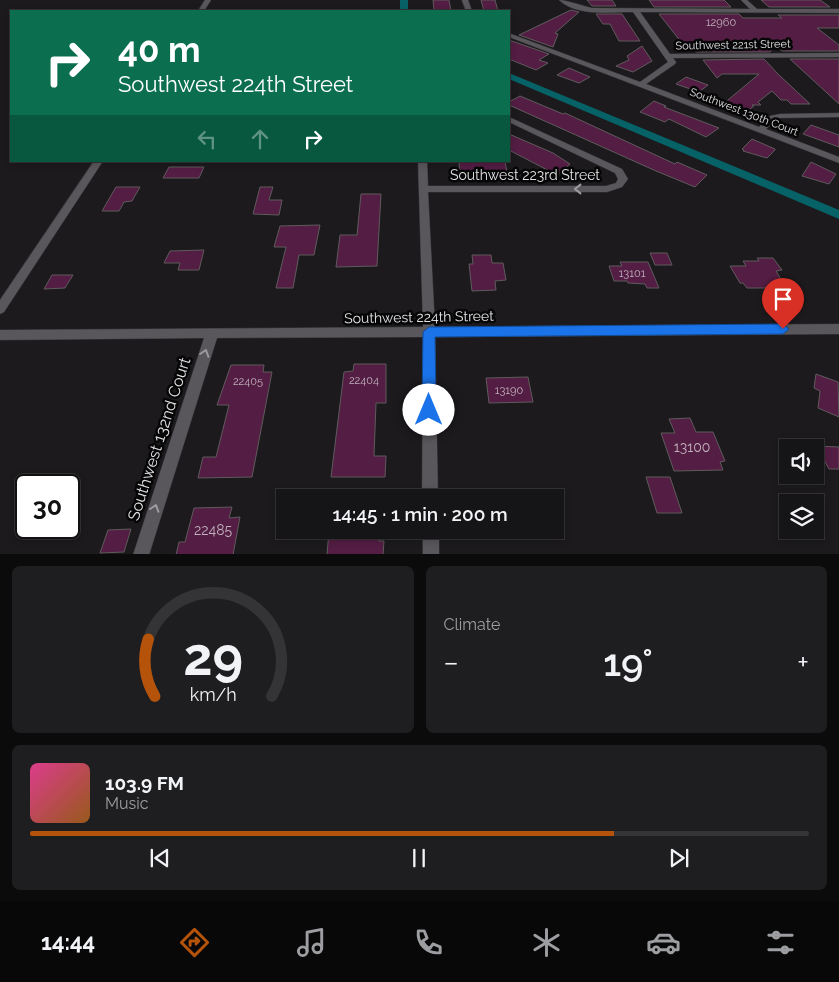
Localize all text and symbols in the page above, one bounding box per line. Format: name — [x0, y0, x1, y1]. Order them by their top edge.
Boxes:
house number: 12960 — [706, 16, 736, 29]
text: 40 m — [118, 29, 200, 70]
icon: right — [35, 30, 100, 95]
street label: Southwest 221st Street — [675, 37, 791, 53]
text: Southwest 224th Street — [118, 71, 353, 97]
street label: Southwest 130th Court — [688, 85, 800, 139]
icon: left — [193, 125, 221, 153]
icon: ahead — [246, 125, 274, 153]
icon: right — [299, 125, 327, 153]
street label: Southwest 223rd Street — [450, 167, 600, 183]
one-way arrow — [573, 184, 581, 194]
house number: 13101 — [619, 267, 646, 280]
pin — [762, 278, 804, 329]
icon: arrive — [769, 285, 797, 313]
street label: Southwest 224th Street — [344, 308, 494, 326]
one-way arrow — [199, 350, 209, 358]
street label: Southwest 132nd Court — [124, 354, 195, 523]
house number: 22404 — [349, 374, 379, 387]
house number: 22405 — [233, 375, 263, 388]
position arrow — [402, 383, 454, 435]
house number: 13190 — [495, 384, 524, 397]
house number: 13100 — [674, 439, 710, 455]
map controls — [779, 439, 824, 539]
button: sound — [779, 439, 824, 484]
speed limit sign: 30 — [15, 474, 80, 539]
button: layers — [779, 494, 824, 539]
text: 14:45 · 1 min · 200 m — [332, 503, 508, 525]
one-way arrow — [150, 504, 160, 513]
house number: 22485 — [194, 522, 232, 538]
text: Climate — [444, 615, 500, 634]
text: 29 — [183, 626, 243, 687]
text: 19° — [603, 640, 653, 685]
text: − — [444, 646, 459, 679]
text: + — [797, 646, 809, 679]
text: km/h — [189, 684, 236, 705]
text: 103.9 FM — [105, 772, 184, 794]
text: Music — [105, 794, 149, 813]
icon: previous — [146, 844, 174, 872]
icon: pause — [405, 844, 433, 872]
icon: next — [665, 844, 693, 872]
icon: directions — [177, 925, 212, 960]
icon: music — [294, 925, 329, 960]
icon: phone — [411, 925, 446, 960]
icon: climate — [529, 925, 564, 960]
icon: car — [646, 925, 681, 960]
icon: filters — [763, 925, 798, 960]
text: 14:44 — [41, 929, 95, 955]

